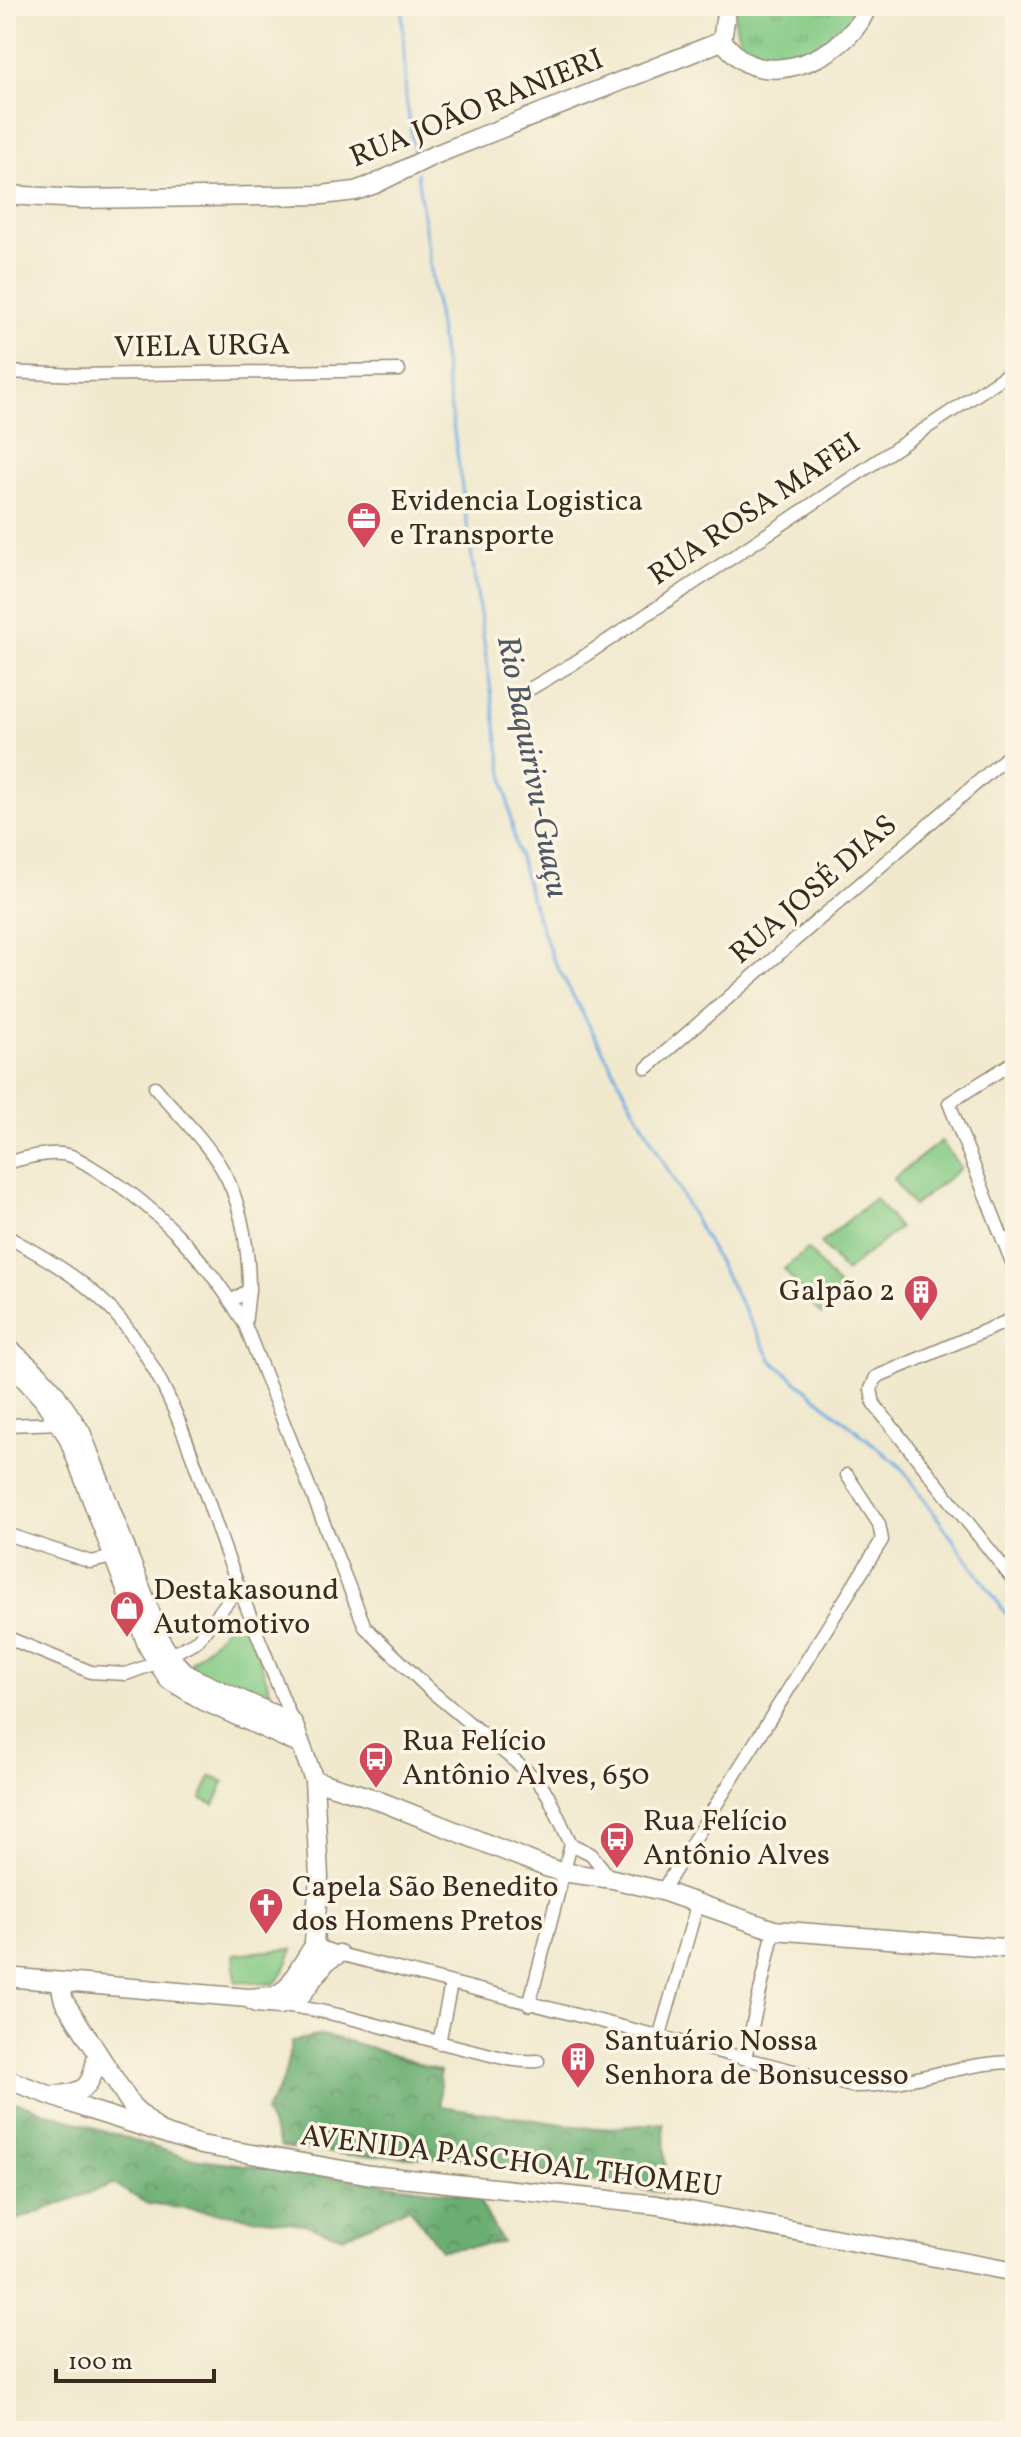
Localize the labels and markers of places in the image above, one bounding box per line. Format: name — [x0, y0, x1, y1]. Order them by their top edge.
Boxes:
place label: Evidencia Logistica e Transporte — [390, 481, 643, 557]
office icon: Evidencia Logistica e Transporte — [345, 500, 383, 550]
place label: Galpão 2 — [779, 1271, 895, 1313]
building icon: Galpão 2 — [902, 1273, 940, 1323]
place label: Destakasound Automotivo — [153, 1570, 339, 1646]
shop icon: Destakasound Automotivo — [108, 1589, 146, 1639]
place label: Rua Felício Antônio Alves, 650 — [402, 1721, 650, 1797]
bus stop icon: Rua Felício Antônio Alves, 650 — [357, 1740, 395, 1790]
place label: Rua Felício Antônio Alves — [643, 1801, 830, 1877]
bus stop icon: Rua Felício Antônio Alves — [598, 1820, 636, 1870]
place label: Capela São Benedito dos Homens Pretos — [292, 1867, 559, 1943]
church icon: Capela São Benedito dos Homens Pretos — [247, 1886, 285, 1936]
place label: Santuário Nossa Senhora de Bonsucesso — [604, 2021, 909, 2097]
building icon: Santuário Nossa Senhora de Bonsucesso — [559, 2040, 597, 2090]

